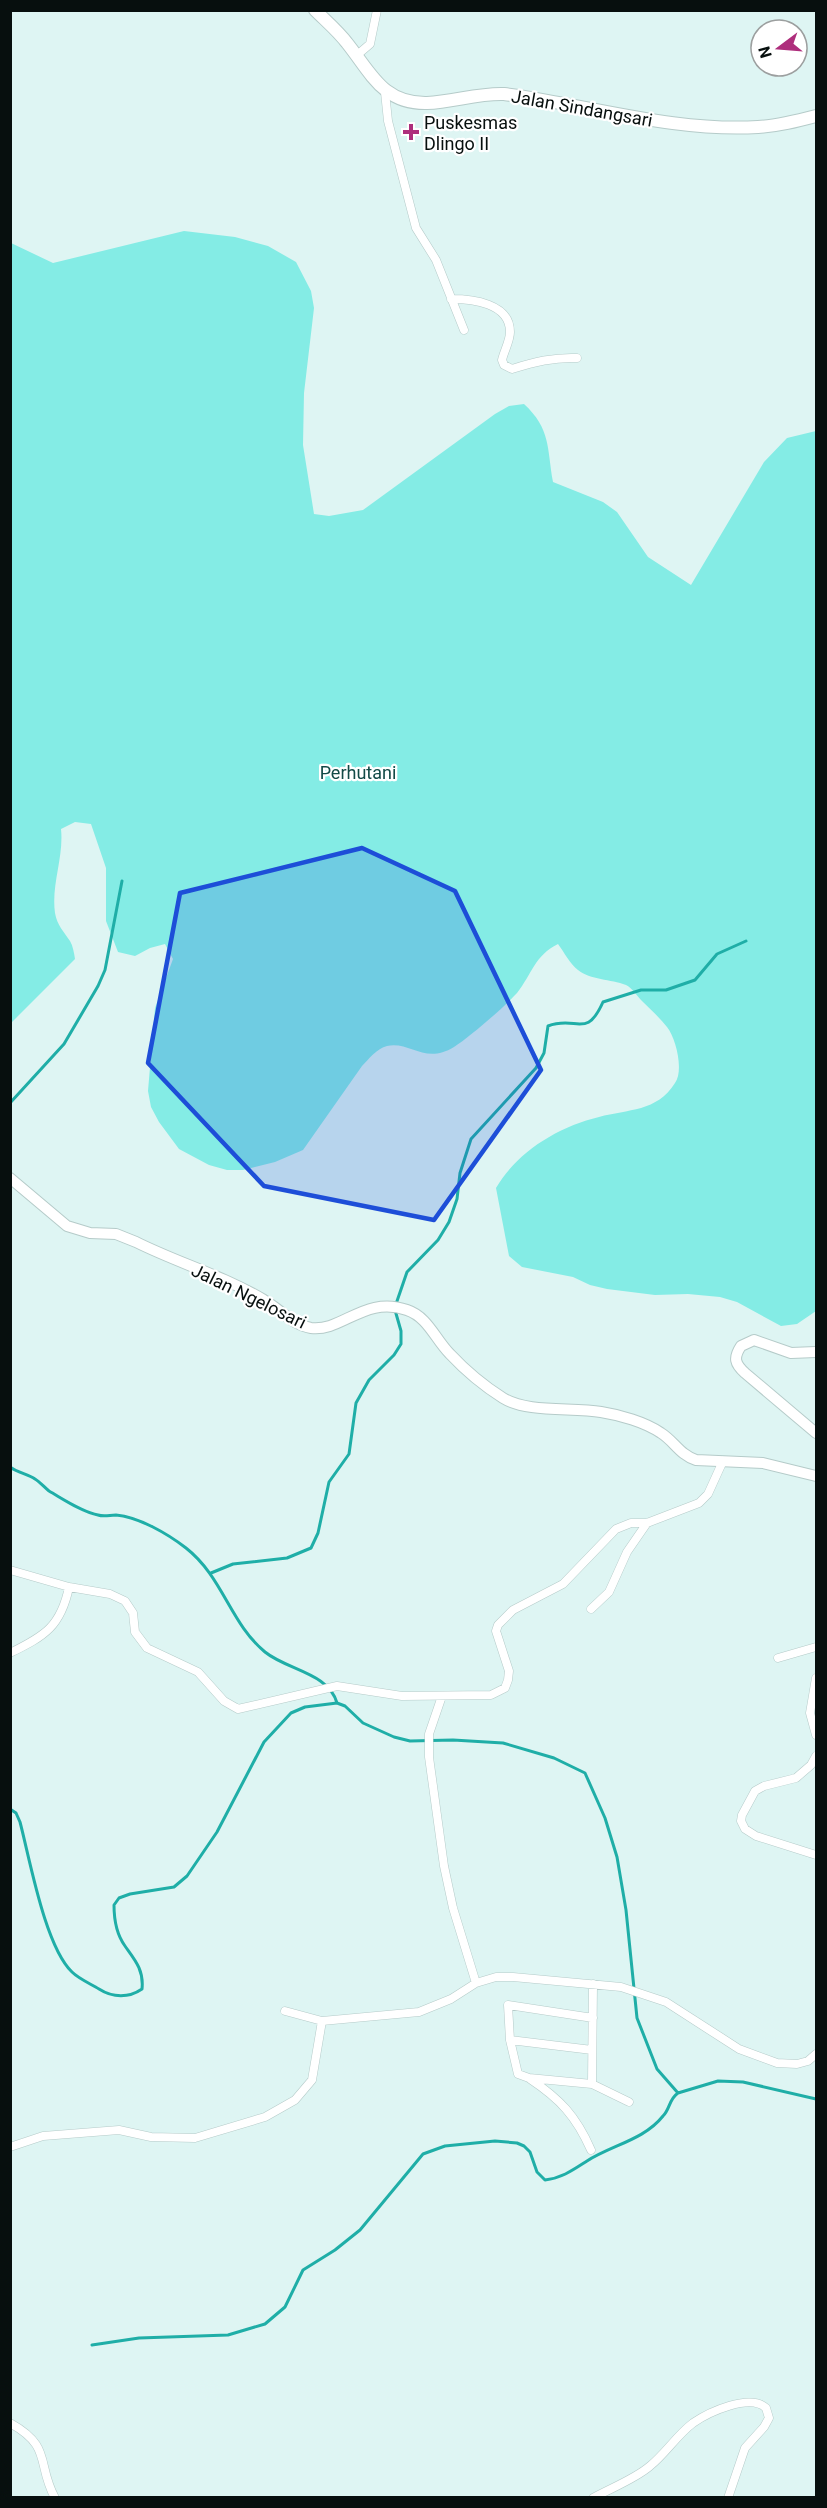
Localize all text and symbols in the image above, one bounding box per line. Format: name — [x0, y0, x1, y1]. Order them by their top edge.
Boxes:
north arrow — [749, 18, 809, 78]
text: N — [754, 44, 776, 60]
street label: Jalan Sindangsari — [510, 85, 654, 131]
place label: Puskesmas Dlingo II — [424, 112, 517, 154]
marker: Puskesmas Dlingo II — [402, 123, 420, 141]
park label: Perhutani — [320, 762, 396, 783]
street label: Jalan Ngelosari — [188, 1259, 310, 1333]

